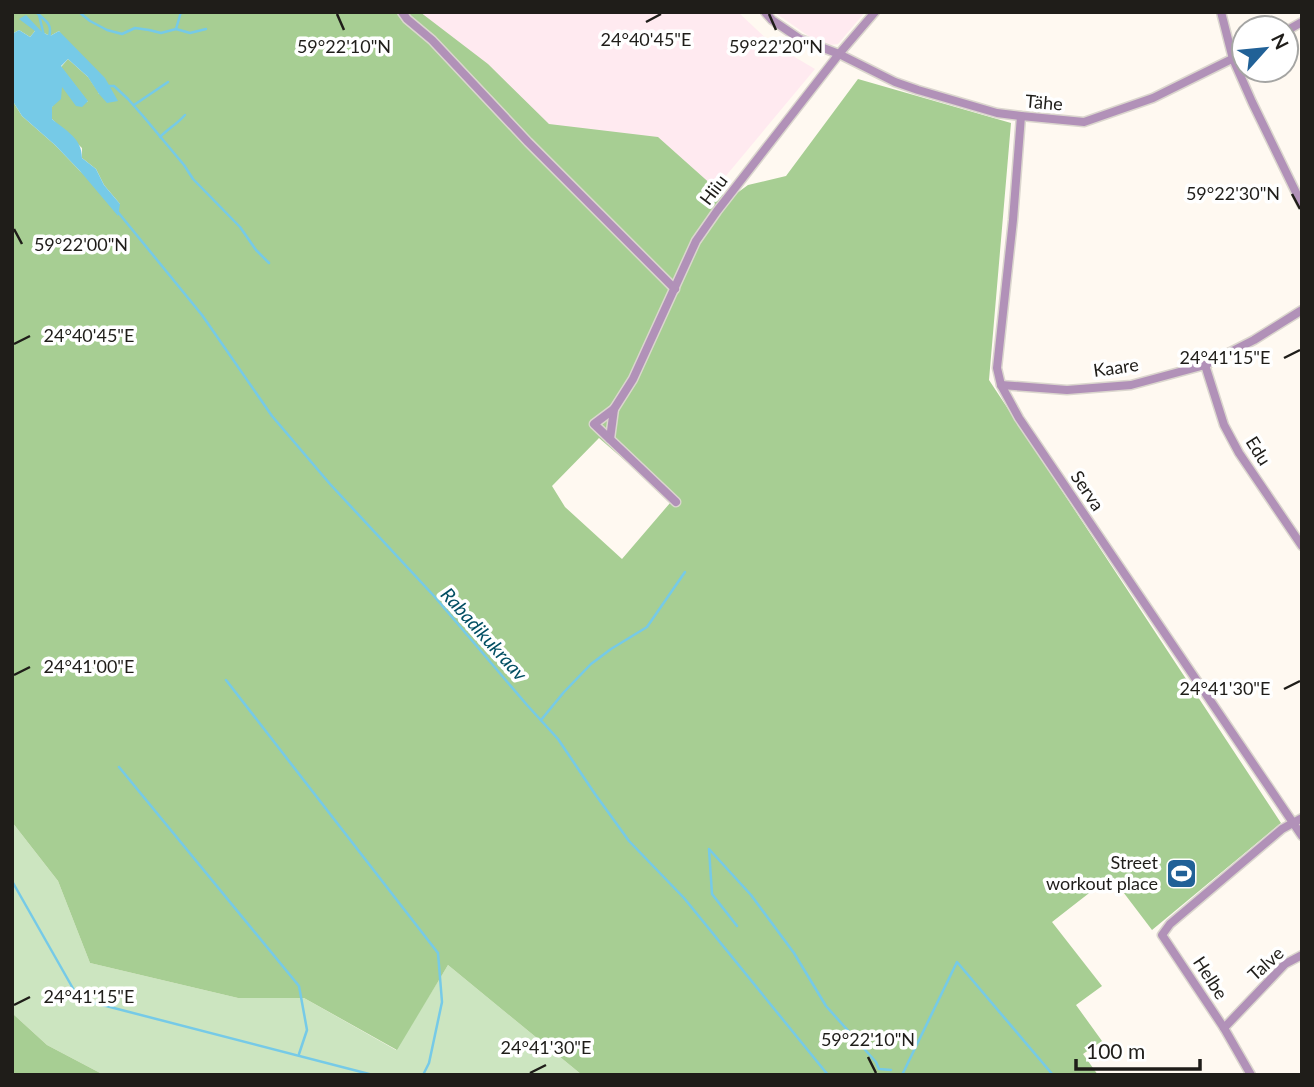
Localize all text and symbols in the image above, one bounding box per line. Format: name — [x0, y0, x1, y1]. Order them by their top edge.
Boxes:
north arrow — [1230, 14, 1300, 84]
text: 24°40'45"E — [601, 28, 691, 50]
text: N — [1267, 29, 1294, 53]
text: 59°22'10"N — [297, 35, 391, 57]
text: 59°22'20"N — [729, 35, 823, 57]
street label: Tähe — [1024, 89, 1064, 115]
street label: Hiiu — [695, 170, 732, 209]
text: 59°22'30"N — [1186, 182, 1280, 204]
text: 59°22'00"N — [34, 233, 128, 255]
text: 24°40'45"E — [44, 324, 134, 346]
text: 24°41'15"E — [1180, 346, 1270, 368]
street label: Kaare — [1092, 353, 1140, 381]
street label: Edu — [1242, 432, 1276, 469]
street label: Serva — [1066, 466, 1109, 515]
water label: Rabadikukraav — [437, 582, 533, 686]
text: 24°41'00"E — [44, 655, 134, 677]
text: 24°41'30"E — [1180, 677, 1270, 699]
place label: Street workout place — [1046, 851, 1159, 894]
sports icon: Street workout place — [1164, 856, 1198, 890]
street label: Talve — [1243, 942, 1288, 985]
street label: Helbe — [1189, 952, 1233, 1003]
text: 24°41'15"E — [44, 985, 134, 1007]
text: 59°22'10"N — [821, 1028, 915, 1050]
scale bar — [1076, 1028, 1200, 1072]
text: 24°41'30"E — [501, 1036, 591, 1058]
text: 100 m — [1086, 1038, 1145, 1063]

